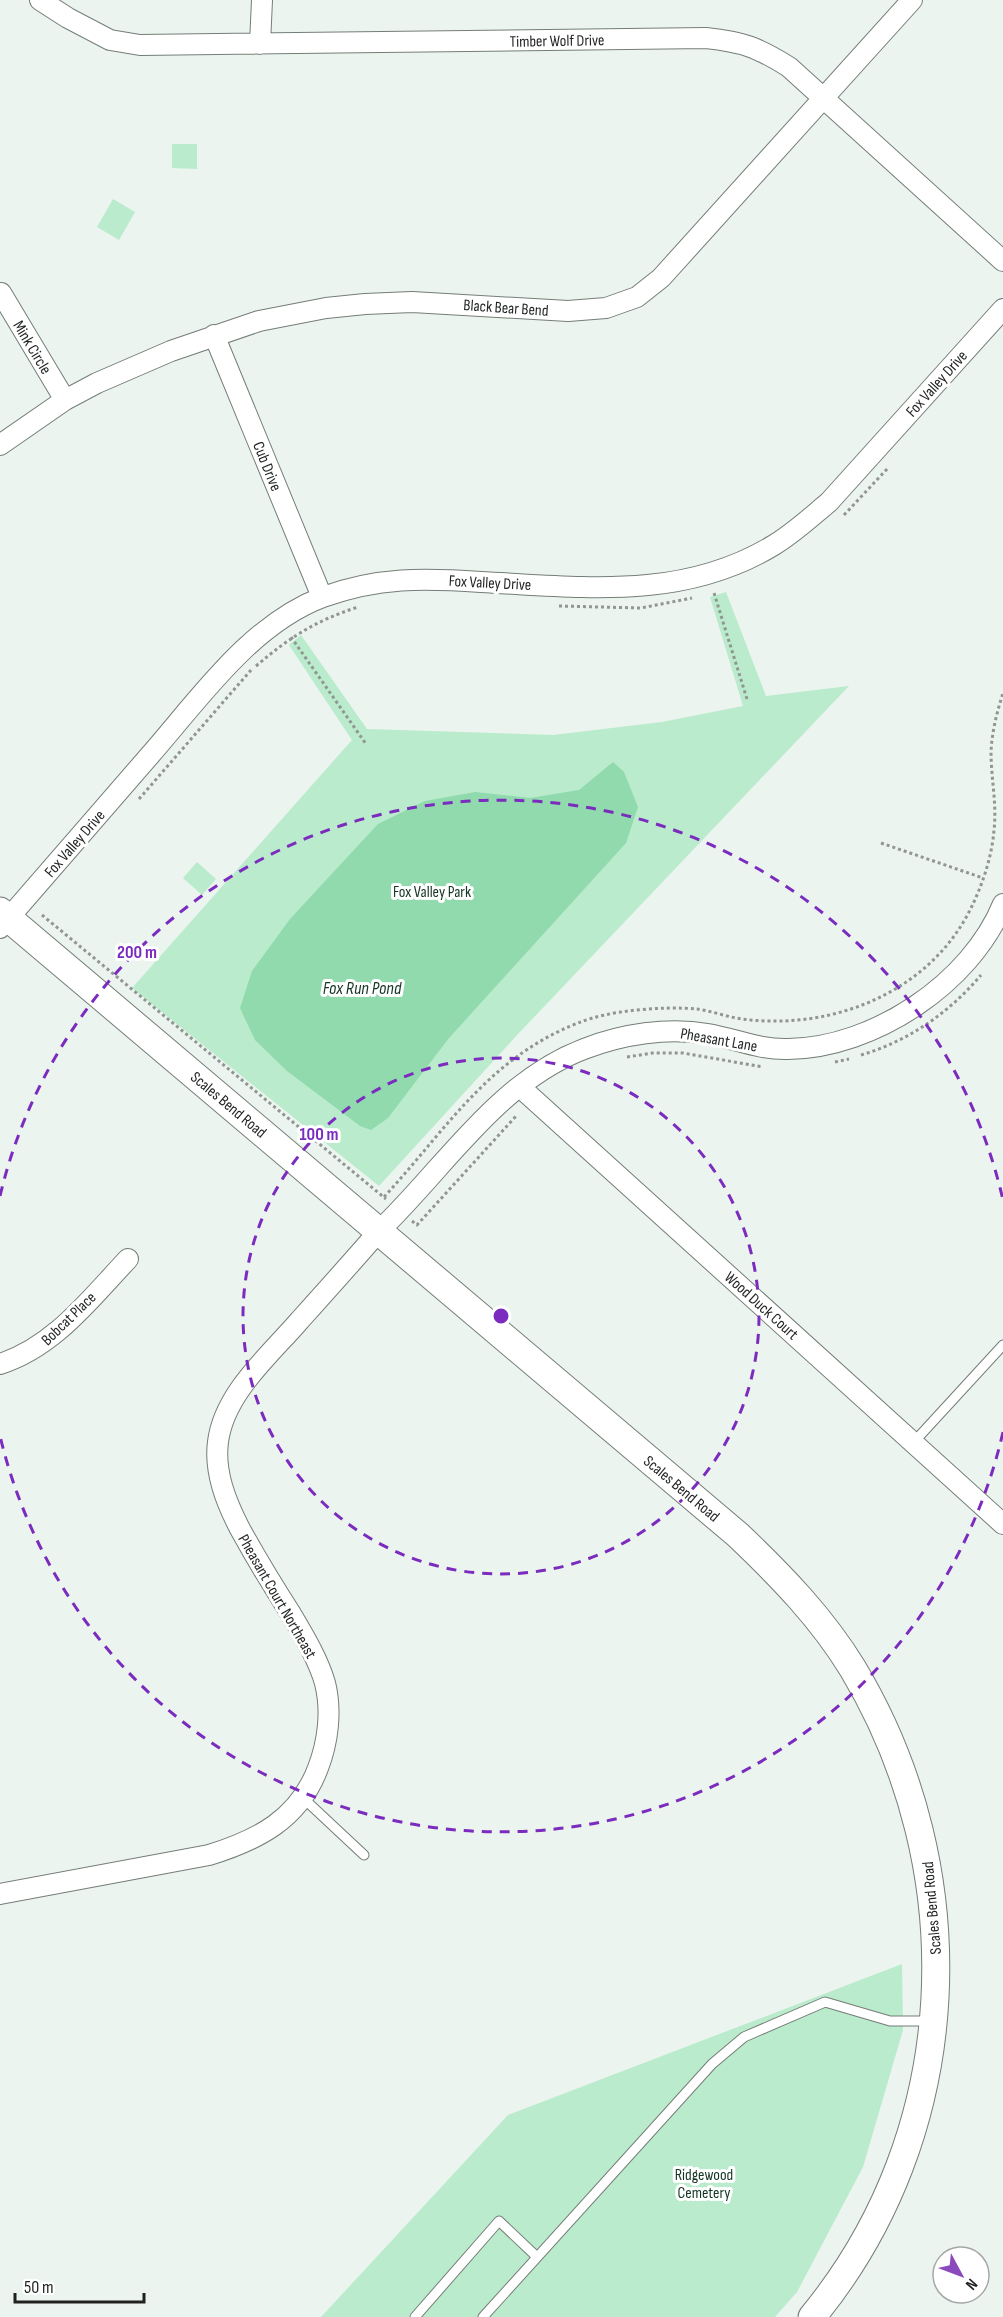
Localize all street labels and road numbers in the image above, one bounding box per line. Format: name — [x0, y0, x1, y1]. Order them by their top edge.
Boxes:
street label: Timber Wolf Drive — [509, 31, 605, 52]
street label: Black Bear Bend — [463, 296, 549, 321]
street label: Mink Circle — [8, 318, 55, 378]
street label: Fox Valley Drive — [902, 347, 972, 421]
street label: Cub Drive — [248, 439, 285, 494]
street label: Fox Valley Drive — [448, 572, 532, 595]
street label: Fox Valley Drive — [41, 807, 109, 881]
street label: Pheasant Lane — [679, 1024, 759, 1057]
street label: Scales Bend Road — [186, 1068, 270, 1142]
street label: Wood Duck Court — [720, 1268, 802, 1344]
street label: Bobcat Place — [38, 1288, 100, 1350]
street label: Scales Bend Road — [639, 1452, 723, 1526]
street label: Pheasant Court Northeast — [233, 1531, 320, 1662]
street label: Scales Bend Road — [919, 1861, 946, 1955]

